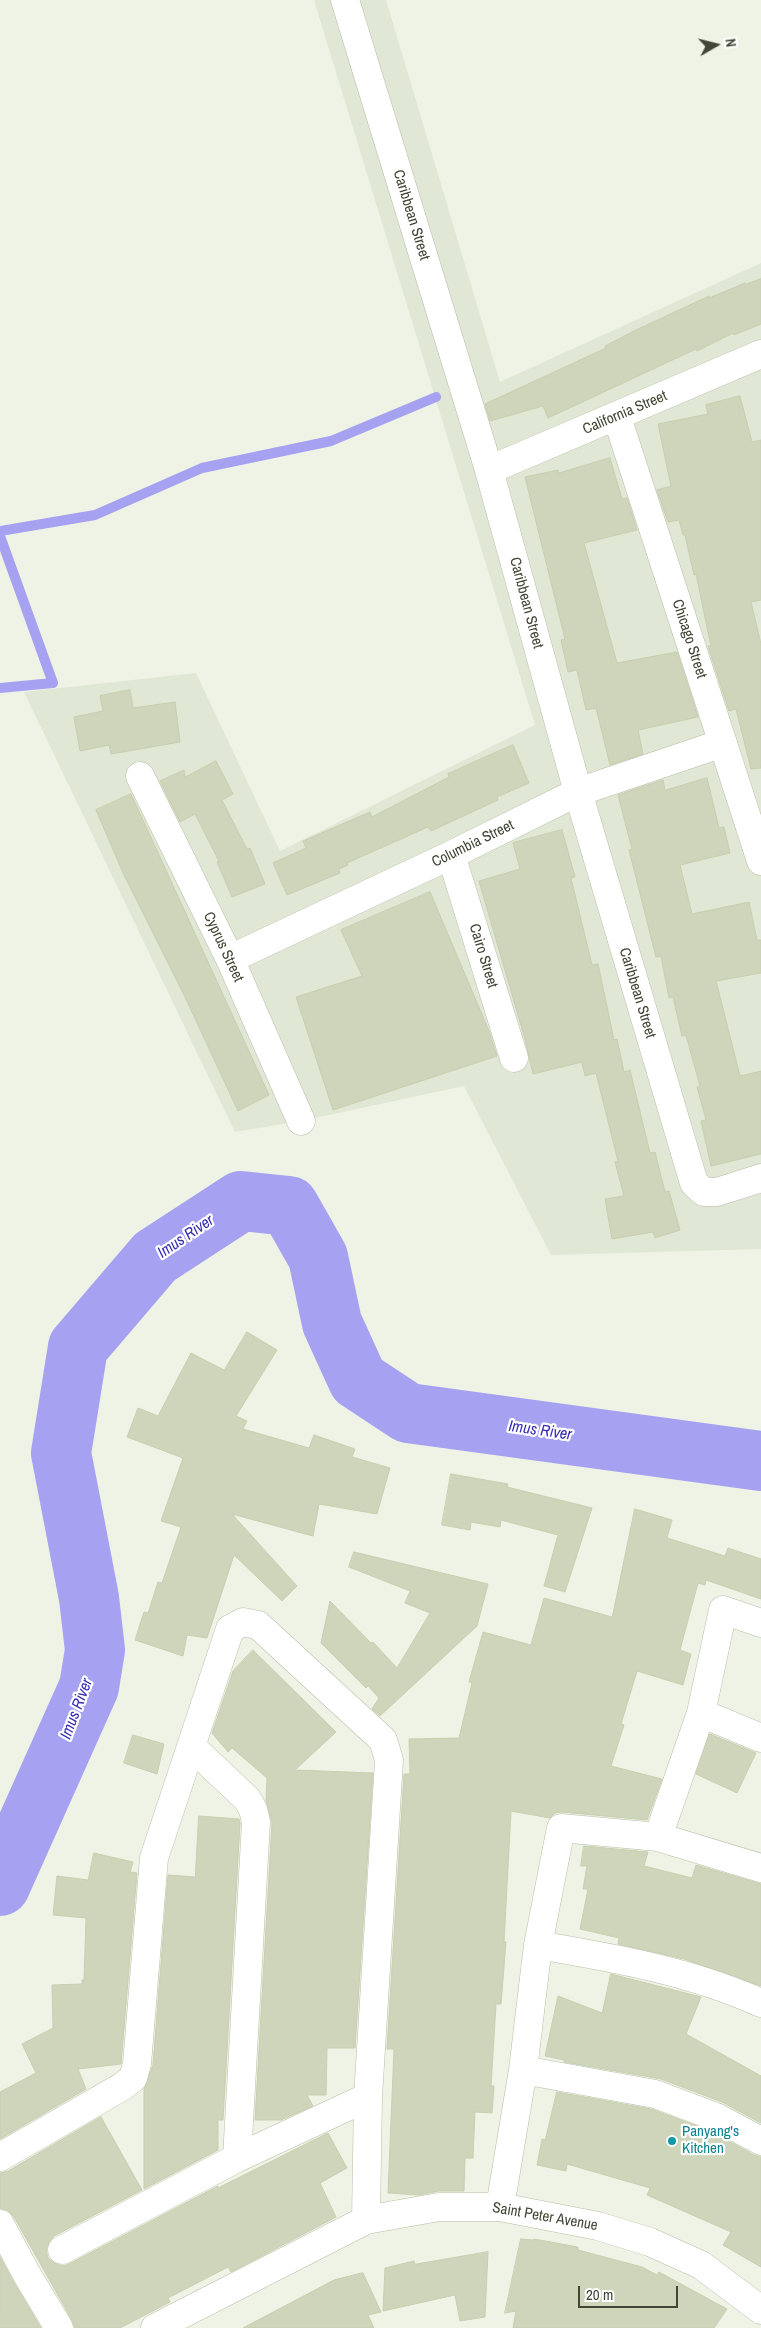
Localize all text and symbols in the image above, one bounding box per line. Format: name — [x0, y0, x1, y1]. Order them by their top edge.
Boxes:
north arrow — [691, 20, 741, 70]
text: N — [721, 38, 740, 48]
street label: Caribbean Street — [389, 168, 433, 262]
street label: California Street — [580, 387, 670, 439]
street label: Caribbean Street — [505, 555, 547, 651]
street label: Chicago Street — [668, 597, 710, 681]
street label: Columbia Street — [429, 816, 517, 872]
street label: Cyprus Street — [199, 909, 247, 985]
street label: Cairo Street — [465, 922, 501, 990]
street label: Caribbean Street — [615, 946, 659, 1040]
water label: Imus River — [154, 1211, 218, 1263]
water label: Imus River — [507, 1417, 573, 1445]
water label: Imus River — [57, 1676, 97, 1742]
place label: Panyang's Kitchen — [682, 2123, 739, 2158]
marker: Panyang's Kitchen — [666, 2135, 678, 2147]
street label: Saint Peter Avenue — [491, 2199, 599, 2235]
scale bar — [581, 2276, 681, 2308]
text: 20 m — [586, 2284, 613, 2305]

